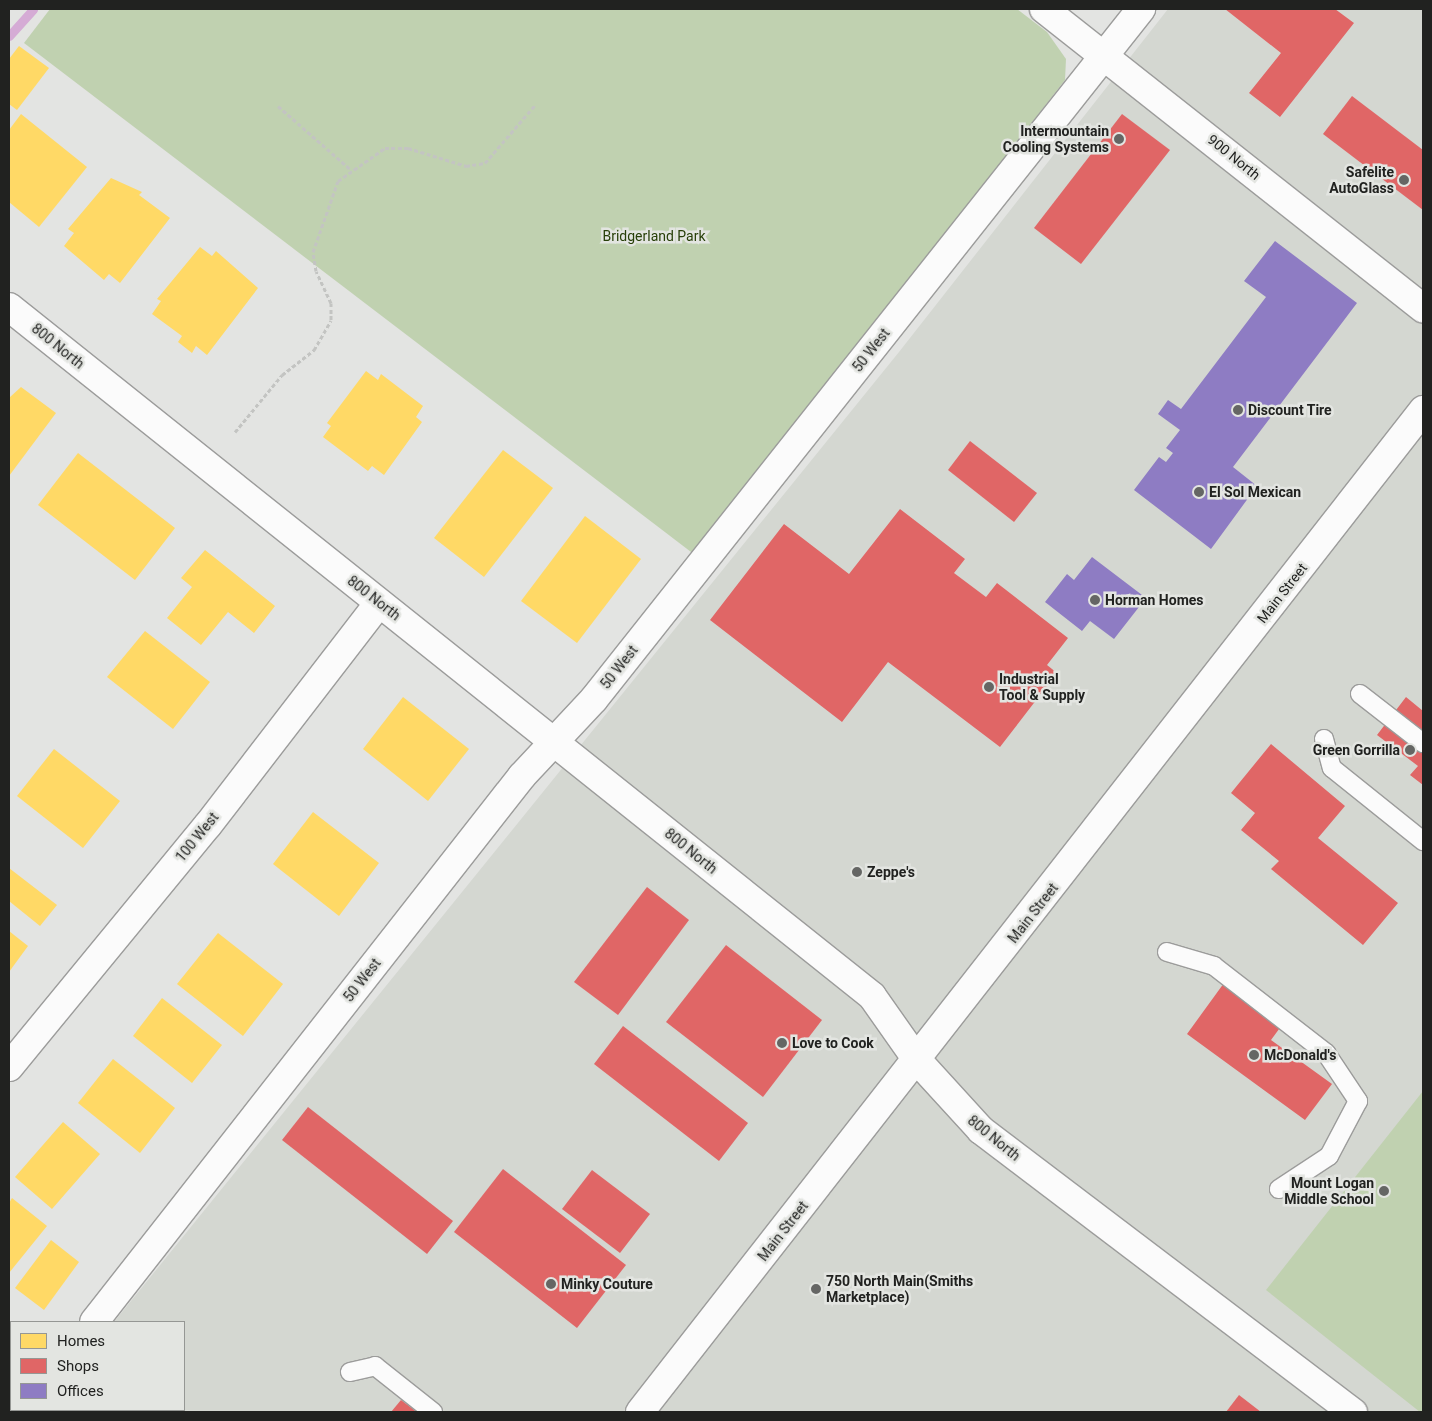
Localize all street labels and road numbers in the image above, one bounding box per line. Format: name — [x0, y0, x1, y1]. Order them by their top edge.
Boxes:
street label: 900 North — [1204, 131, 1264, 183]
street label: 800 North — [28, 320, 88, 372]
street label: 50 West — [849, 325, 893, 375]
street label: Main Street — [1253, 560, 1311, 626]
street label: 800 North — [344, 572, 404, 624]
street label: 50 West — [597, 642, 641, 692]
street label: 100 West — [172, 809, 222, 865]
street label: 800 North — [661, 825, 721, 877]
street label: Main Street — [1004, 880, 1062, 946]
street label: 50 West — [340, 955, 384, 1005]
street label: 800 North — [964, 1112, 1024, 1164]
street label: Main Street — [754, 1198, 812, 1264]

